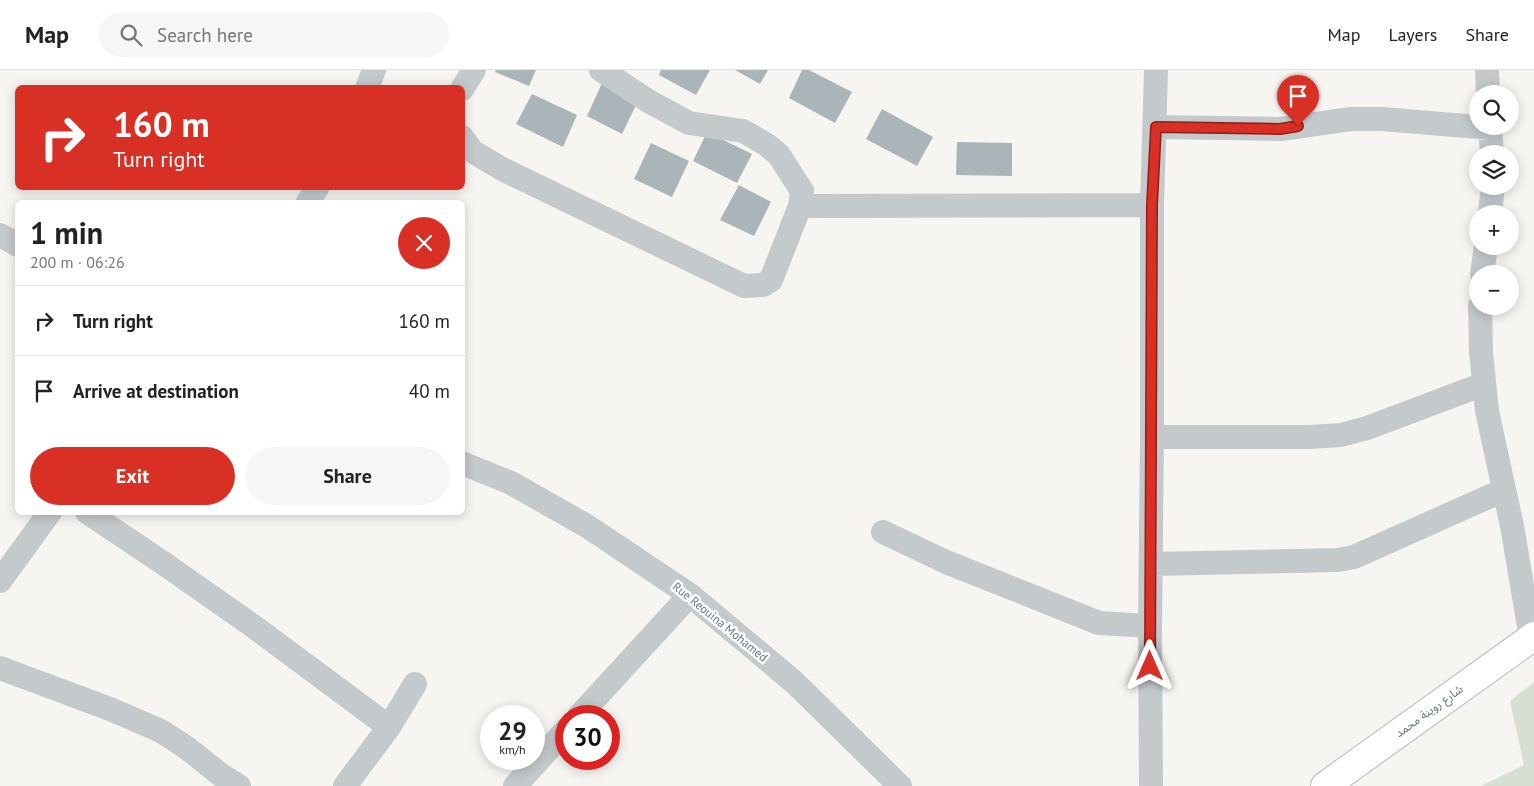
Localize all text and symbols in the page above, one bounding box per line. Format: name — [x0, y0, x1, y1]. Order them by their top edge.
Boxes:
search box — [99, 12, 449, 57]
text: Map — [25, 19, 69, 50]
icon: search — [117, 21, 145, 49]
text: Search here — [157, 23, 253, 47]
text: Map — [1328, 23, 1360, 46]
text: Layers — [1388, 23, 1437, 46]
text: Share — [1465, 23, 1509, 46]
pin — [1277, 75, 1319, 126]
icon: arrive — [1284, 82, 1312, 110]
map controls — [1469, 85, 1519, 315]
button: search — [1469, 85, 1519, 135]
text: 160 m — [113, 101, 210, 147]
icon: right — [30, 105, 95, 170]
text: Turn right — [113, 145, 205, 173]
button: layers — [1469, 145, 1519, 195]
button: + — [1469, 205, 1519, 255]
text: 1 min — [30, 213, 103, 252]
button: close — [398, 217, 450, 269]
text: 200 m · 06:26 — [30, 252, 125, 272]
button: − — [1469, 265, 1519, 315]
icon: right — [30, 307, 58, 335]
text: Turn right — [73, 309, 153, 333]
text: 160 m — [398, 309, 450, 333]
icon: arrive — [30, 377, 58, 405]
text: Arrive at destination — [73, 379, 239, 403]
text: 40 m — [409, 379, 450, 403]
button: Exit — [30, 447, 235, 505]
button: Share — [245, 447, 450, 505]
street label: Rue Reouina Mohamed — [670, 579, 771, 665]
position arrow — [1123, 639, 1175, 691]
street label: شارع روينة محمد — [1392, 681, 1467, 742]
speed limit sign: 30 — [555, 705, 620, 770]
text: 29 — [498, 715, 527, 747]
text: km/h — [499, 742, 526, 757]

